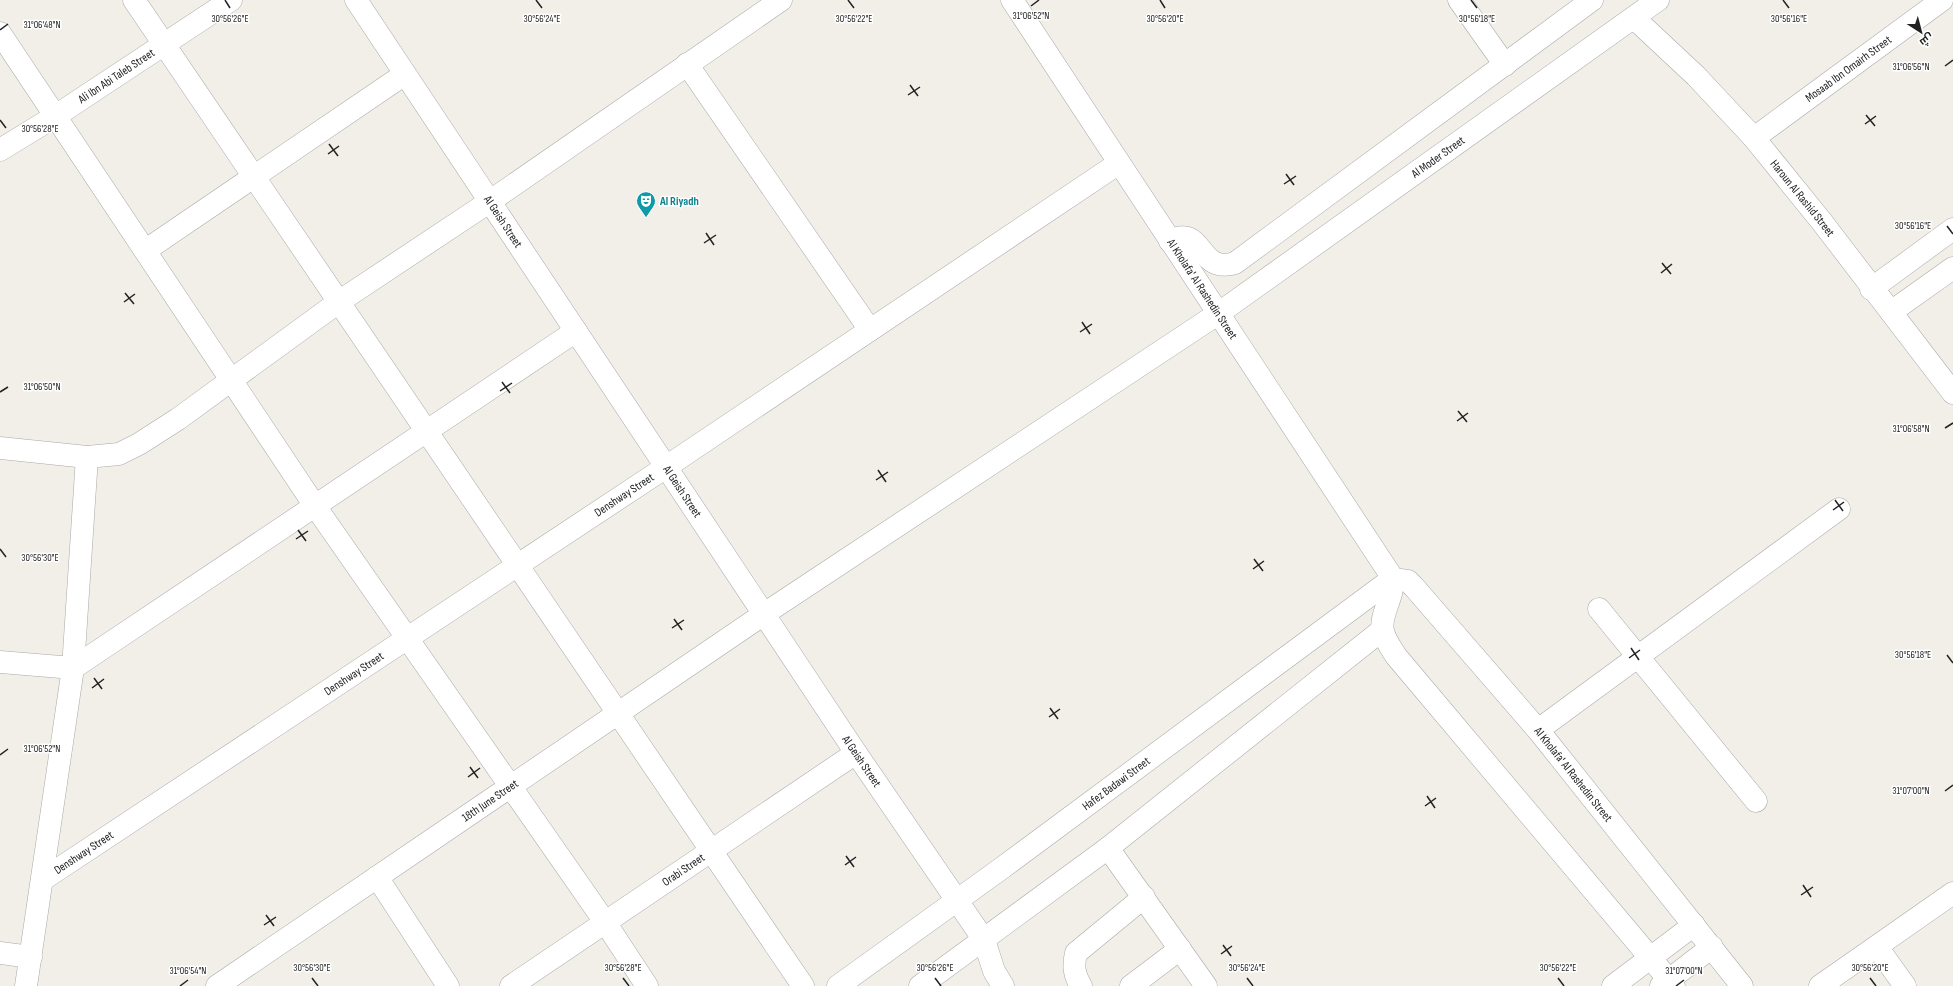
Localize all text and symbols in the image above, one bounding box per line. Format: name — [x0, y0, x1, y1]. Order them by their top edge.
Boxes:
text: 31°06'52"N — [1013, 10, 1049, 22]
north arrow — [1901, 12, 1941, 52]
text: 30°56'26"E — [211, 13, 249, 25]
text: 30°56'24"E — [524, 13, 560, 25]
text: 30°56'22"E — [836, 13, 872, 25]
text: 30°56'20"E — [1146, 13, 1184, 25]
text: 30°56'18"E — [1459, 13, 1495, 25]
text: 30°56'16"E — [1771, 13, 1807, 25]
text: 31°06'48"N — [23, 19, 61, 31]
text: ش — [1917, 30, 1936, 49]
street label: Mosaab Ibn Omairh Street — [1802, 32, 1895, 105]
street label: Ali Ibn Abi Taleb Street — [74, 45, 158, 107]
text: 31°06'56"N — [1892, 61, 1930, 73]
text: 30°56'28"E — [21, 123, 59, 135]
street label: Al Moder Street — [1408, 133, 1468, 182]
street label: Haroun Al Rashid Street — [1767, 157, 1838, 240]
theatre icon: Al Riyadh — [635, 190, 657, 218]
street label: Al Geish Street — [480, 192, 526, 251]
place label: Al Riyadh — [659, 194, 699, 209]
text: 30°56'16"E — [1895, 220, 1931, 232]
street label: Al Kholafa' Al Rashedin Street — [1163, 235, 1241, 342]
text: 31°06'50"N — [23, 381, 61, 393]
text: 31°06'58"N — [1893, 423, 1929, 435]
street label: Al Geish Street — [659, 462, 705, 521]
street label: Denshway Street — [591, 469, 657, 520]
text: 30°56'30"E — [21, 552, 59, 564]
street label: Denshway Street — [321, 648, 387, 699]
text: 30°56'18"E — [1895, 649, 1931, 661]
street label: Al Kholafa' Al Rashedin Street — [1530, 723, 1616, 825]
street label: Al Geish Street — [838, 732, 885, 790]
text: 31°06'52"N — [24, 743, 60, 755]
street label: Hafez Badawi Street — [1079, 753, 1153, 814]
street label: 18th June Street — [459, 776, 521, 825]
text: 31°07'00"N — [1892, 785, 1930, 797]
street label: Denshway Street — [51, 827, 117, 878]
street label: Orabi Street — [659, 850, 708, 889]
text: 30°56'30"E — [293, 962, 331, 974]
text: 30°56'28"E — [604, 962, 642, 974]
text: 30°56'26"E — [916, 962, 954, 974]
text: 30°56'24"E — [1229, 962, 1265, 974]
text: 30°56'22"E — [1540, 962, 1576, 974]
text: 30°56'20"E — [1851, 962, 1889, 974]
text: 31°06'54"N — [170, 965, 206, 977]
text: 31°07'00"N — [1665, 965, 1703, 977]

